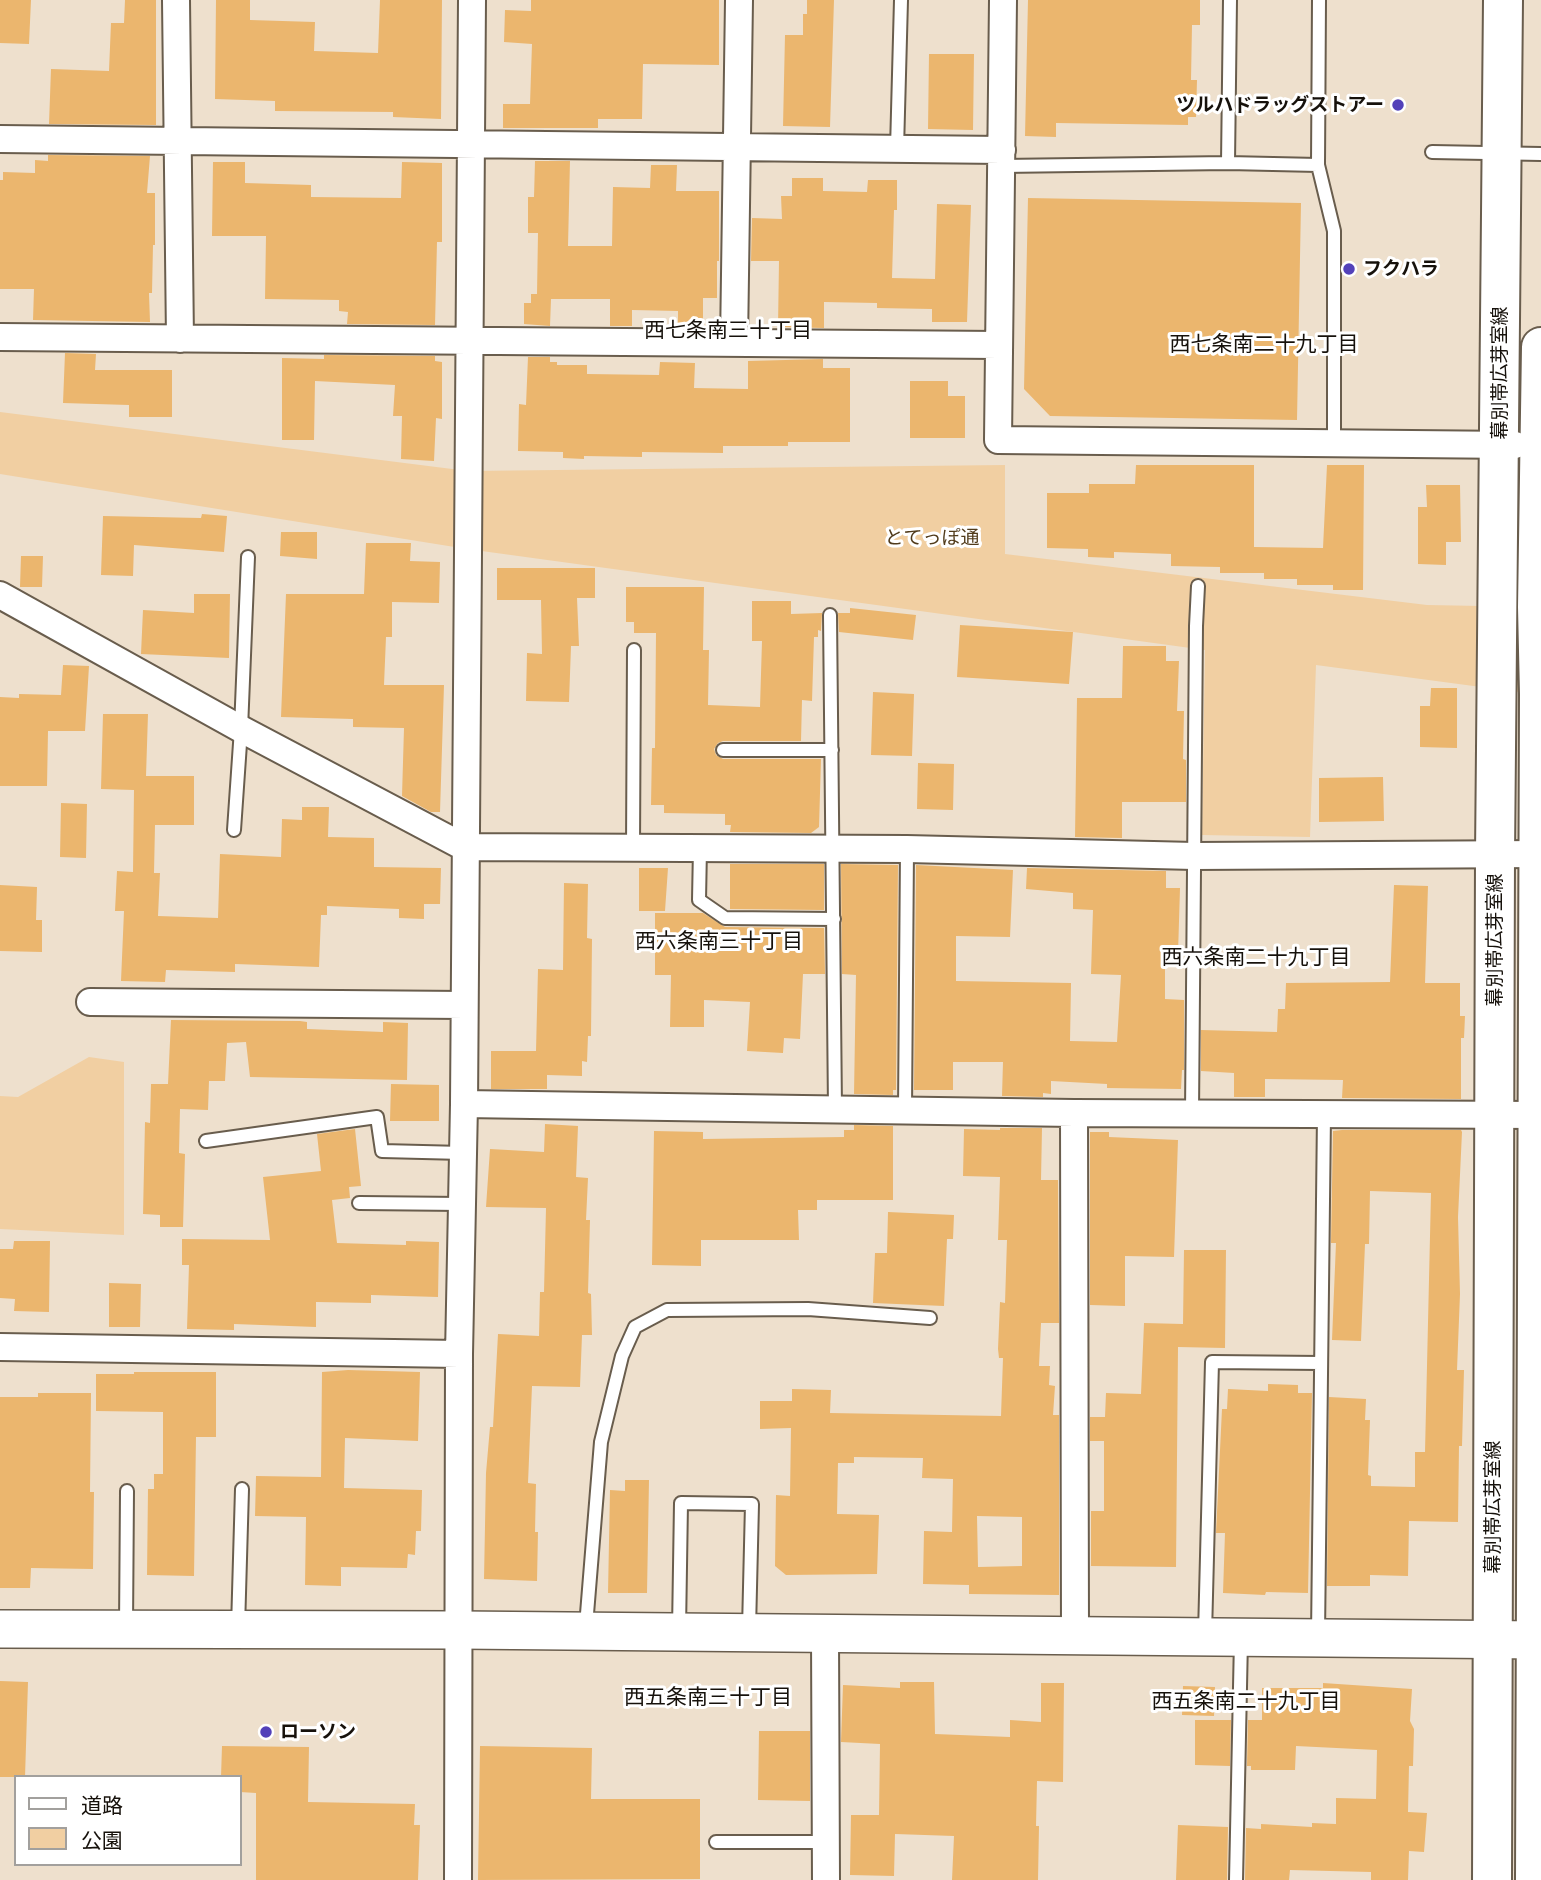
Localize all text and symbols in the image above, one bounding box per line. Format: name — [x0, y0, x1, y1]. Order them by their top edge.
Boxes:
place label: ツルハドラッグストアー — [1176, 94, 1384, 116]
marker: ツルハドラッグストアー — [1390, 97, 1406, 113]
place label: フクハラ — [1363, 258, 1439, 280]
marker: フクハラ — [1341, 261, 1357, 277]
street label: 幕別帯広芽室線 — [1489, 307, 1511, 439]
district label: 西七条南三十丁目 — [644, 318, 812, 344]
district label: 西七条南二十九丁目 — [1170, 332, 1358, 358]
park label: とてっぽ通 — [885, 527, 979, 549]
street label: 幕別帯広芽室線 — [1484, 874, 1506, 1006]
district label: 西六条南三十丁目 — [635, 929, 803, 955]
district label: 西六条南二十九丁目 — [1162, 945, 1350, 971]
street label: 幕別帯広芽室線 — [1482, 1441, 1504, 1573]
district label: 西五条南三十丁目 — [624, 1685, 792, 1711]
district label: 西五条南二十九丁目 — [1152, 1689, 1340, 1715]
place label: ローソン — [280, 1721, 356, 1743]
marker: ローソン — [258, 1724, 274, 1740]
legend — [14, 1775, 242, 1866]
text: 道路 — [81, 1793, 123, 1818]
text: 公園 — [81, 1828, 123, 1853]

